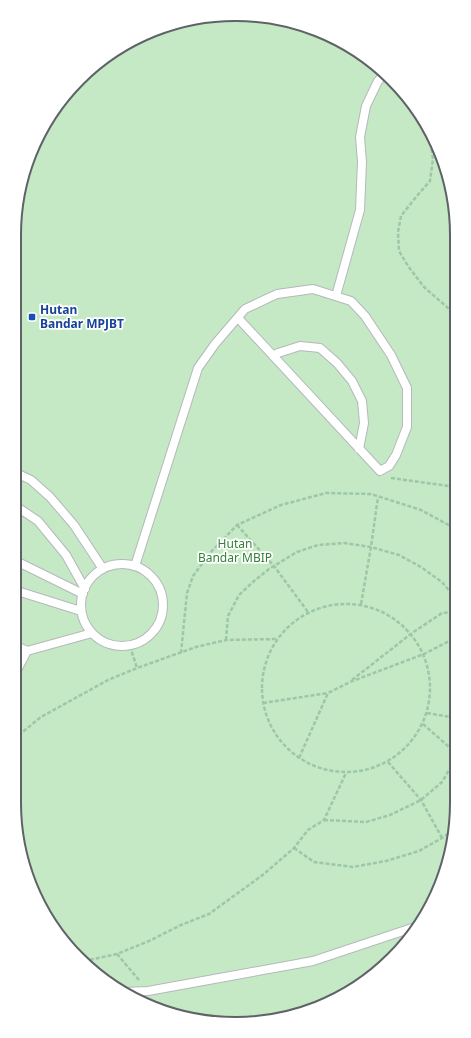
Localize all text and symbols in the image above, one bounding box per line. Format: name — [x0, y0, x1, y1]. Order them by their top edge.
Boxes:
place label: Hutan Bandar MPJBT — [40, 301, 124, 332]
marker: Hutan Bandar MPJBT — [27, 312, 37, 322]
park label: Hutan Bandar MBIP — [198, 535, 272, 566]

